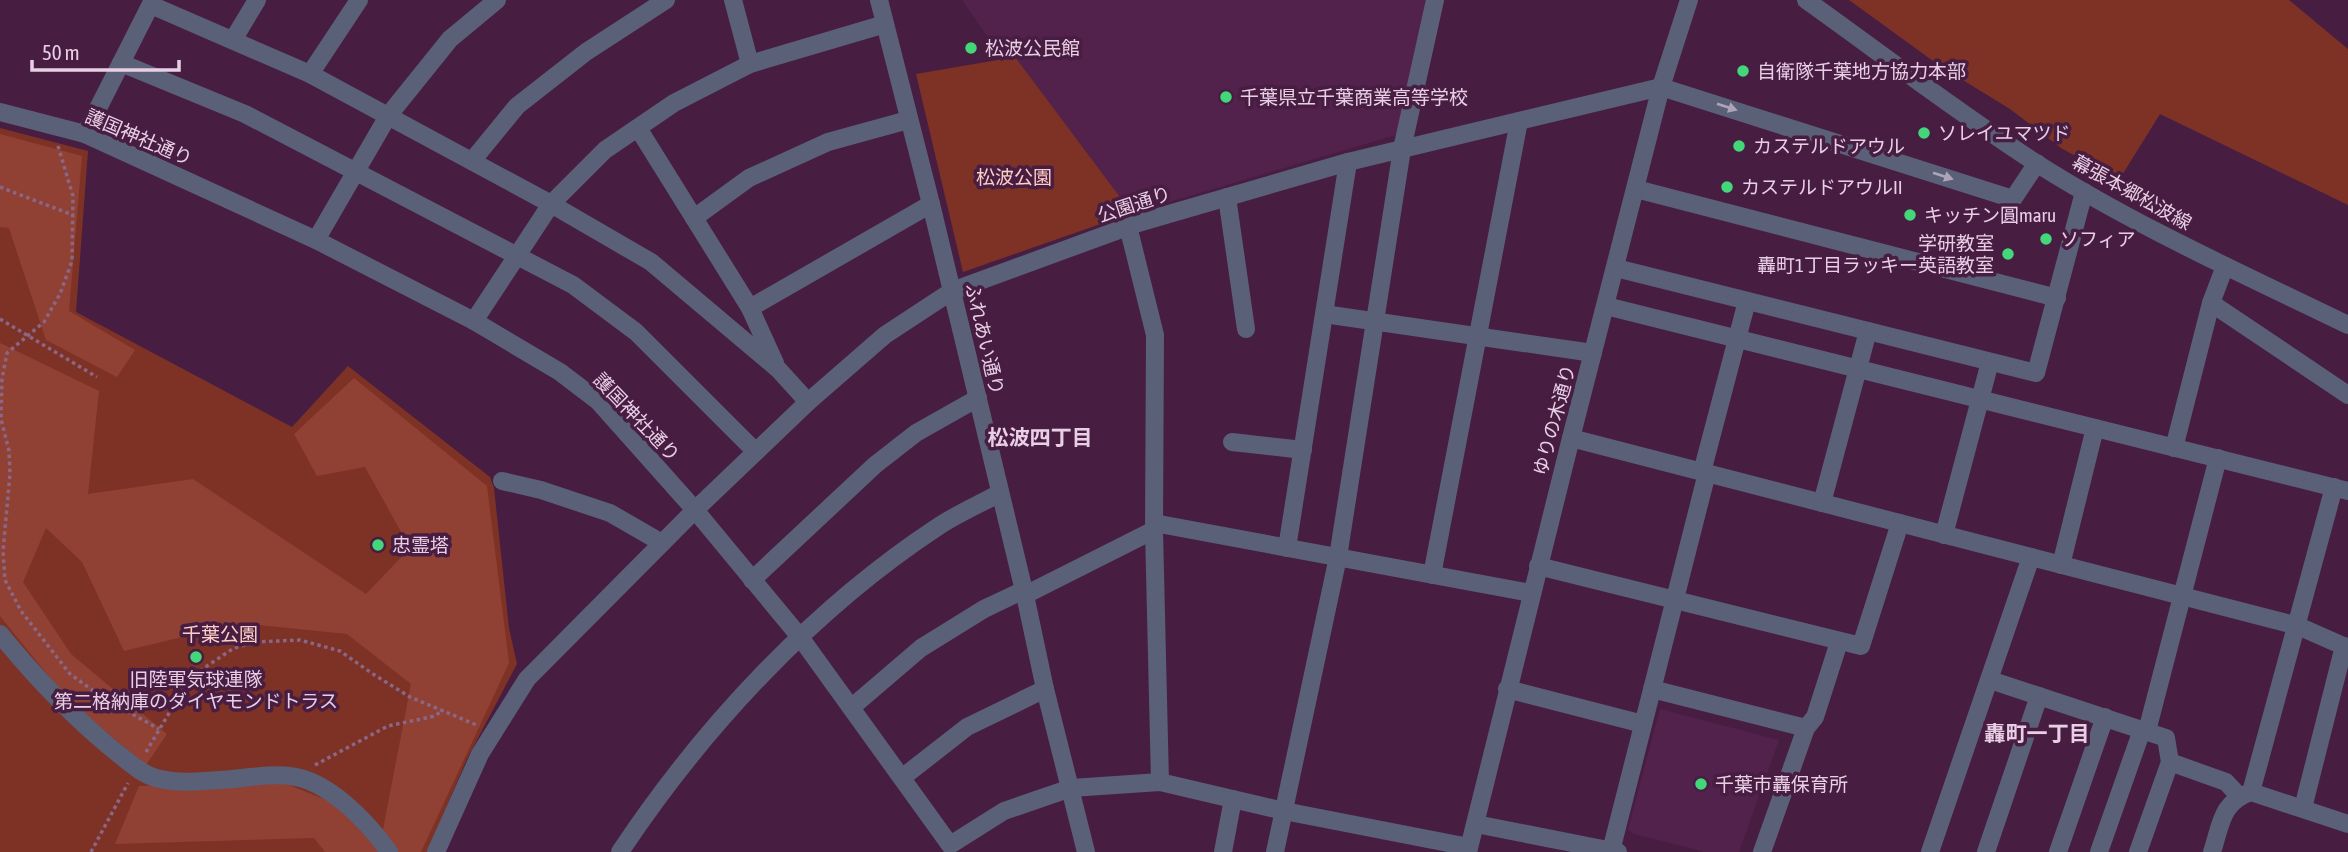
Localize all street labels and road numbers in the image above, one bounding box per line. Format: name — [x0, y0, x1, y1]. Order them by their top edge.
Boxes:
street label: 護国神社通り — [82, 105, 196, 169]
street label: 幕張本郷松波線 — [2068, 150, 2196, 234]
street label: 公園通り — [1094, 182, 1174, 226]
street label: ふれあい通り — [961, 281, 1009, 397]
street label: ゆりの木通り — [1529, 362, 1579, 478]
street label: 護国神社通り — [589, 368, 685, 466]

